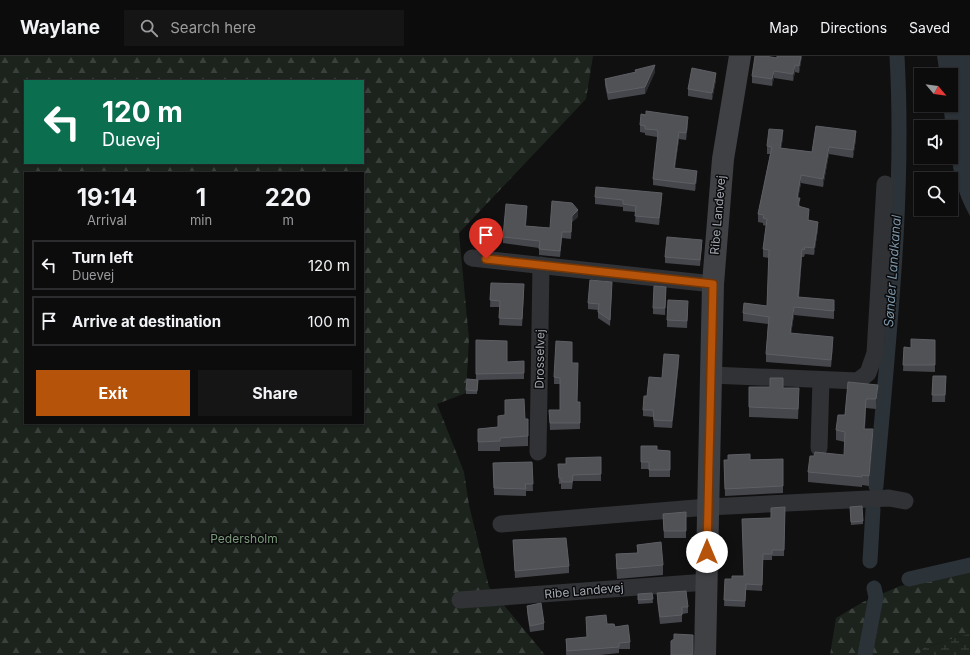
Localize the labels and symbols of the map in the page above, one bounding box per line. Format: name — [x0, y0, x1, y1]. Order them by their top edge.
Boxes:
north arrow — [914, 68, 958, 112]
street label: Ribe Landevej — [707, 175, 728, 255]
water label: Sønder Landkanal — [880, 214, 904, 328]
pin — [469, 218, 503, 259]
street label: Drosselvej — [531, 329, 548, 389]
park label: Pedersholm — [210, 531, 278, 546]
position arrow — [686, 531, 728, 573]
street label: Ribe Landevej — [544, 580, 624, 601]

